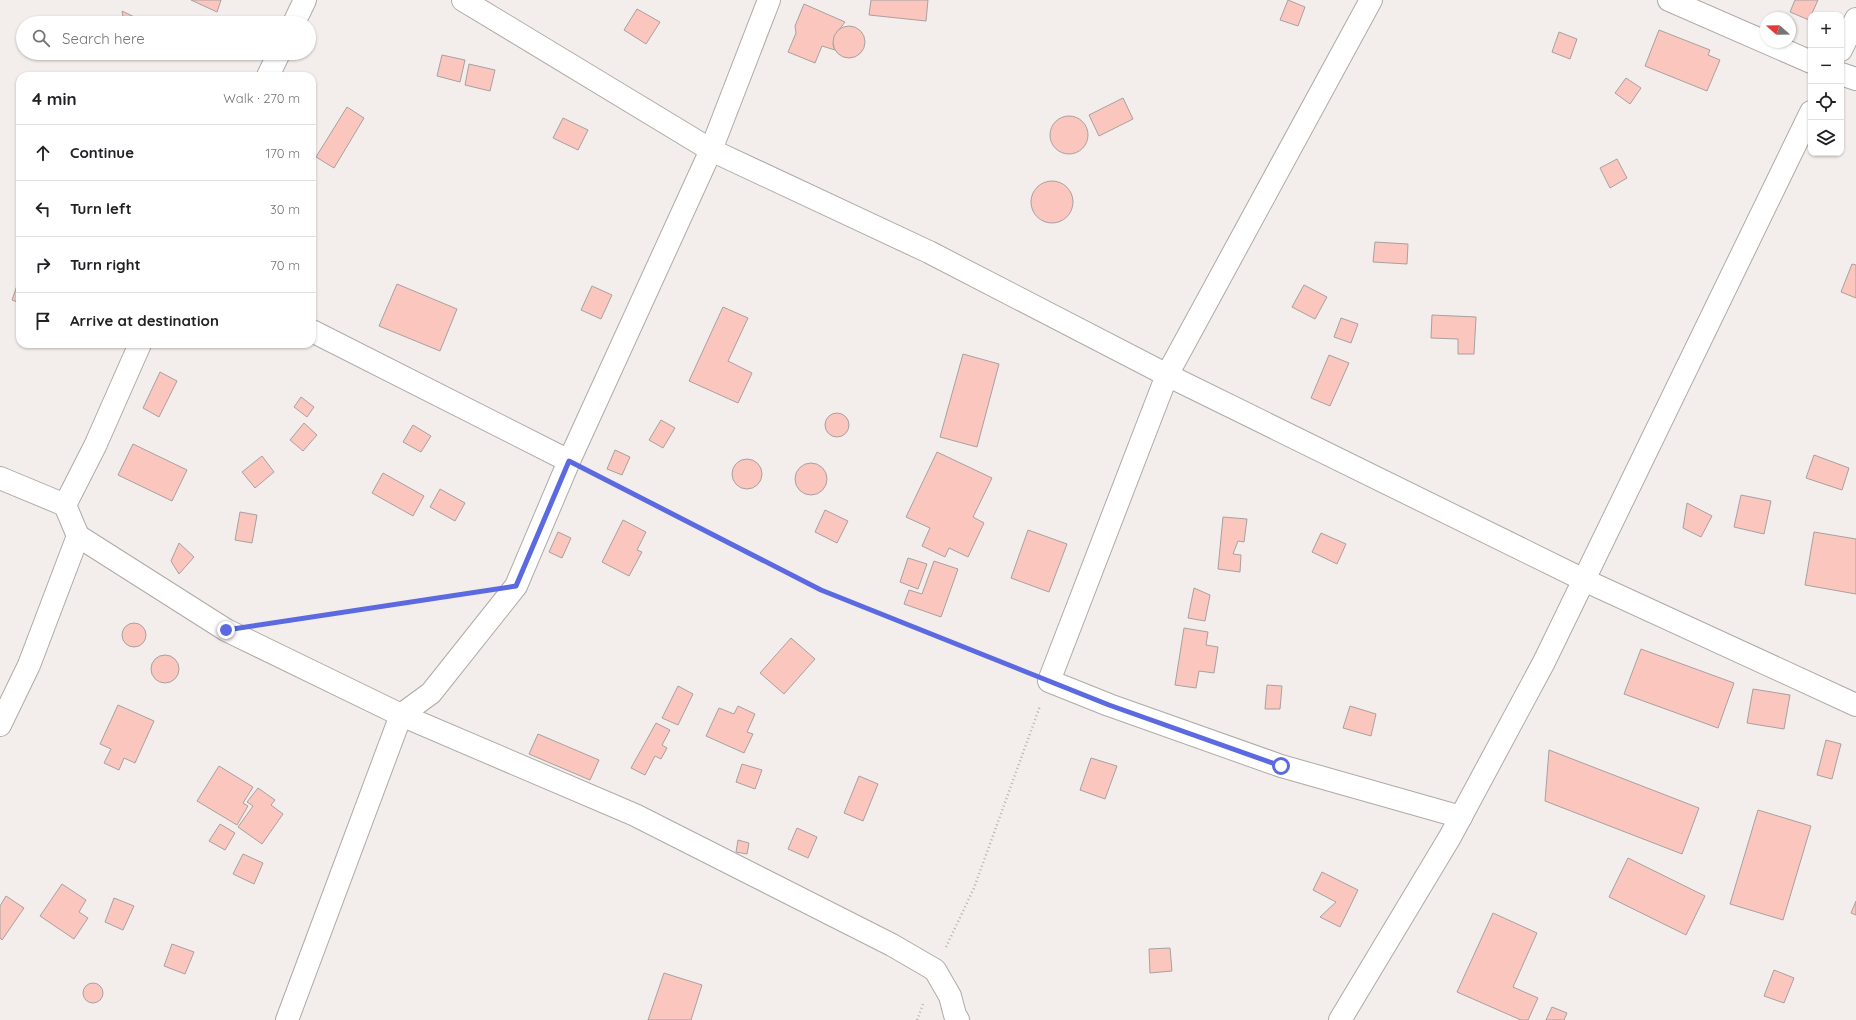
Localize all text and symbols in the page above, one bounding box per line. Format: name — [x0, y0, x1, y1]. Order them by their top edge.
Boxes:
north arrow — [1760, 12, 1796, 48]
map controls — [1808, 12, 1844, 156]
button: + — [1808, 12, 1844, 48]
search box — [16, 16, 316, 60]
icon: search — [30, 27, 52, 49]
text: Search here — [62, 29, 145, 48]
button: − — [1808, 48, 1844, 84]
button: locate — [1808, 84, 1844, 120]
text: 4 min — [32, 88, 77, 109]
text: Walk · 270 m — [223, 90, 300, 106]
button: layers — [1808, 120, 1844, 156]
icon: ahead — [32, 142, 54, 164]
text: Continue — [70, 143, 134, 162]
text: 170 m — [265, 145, 300, 161]
icon: left — [32, 198, 54, 220]
text: Turn left — [70, 199, 132, 218]
text: 30 m — [270, 201, 300, 217]
icon: right — [32, 254, 54, 276]
text: Turn right — [70, 255, 141, 274]
text: 70 m — [270, 257, 300, 273]
icon: arrive — [32, 310, 54, 332]
text: Arrive at destination — [70, 311, 219, 330]
route end — [217, 621, 235, 639]
route start — [1272, 757, 1290, 775]

